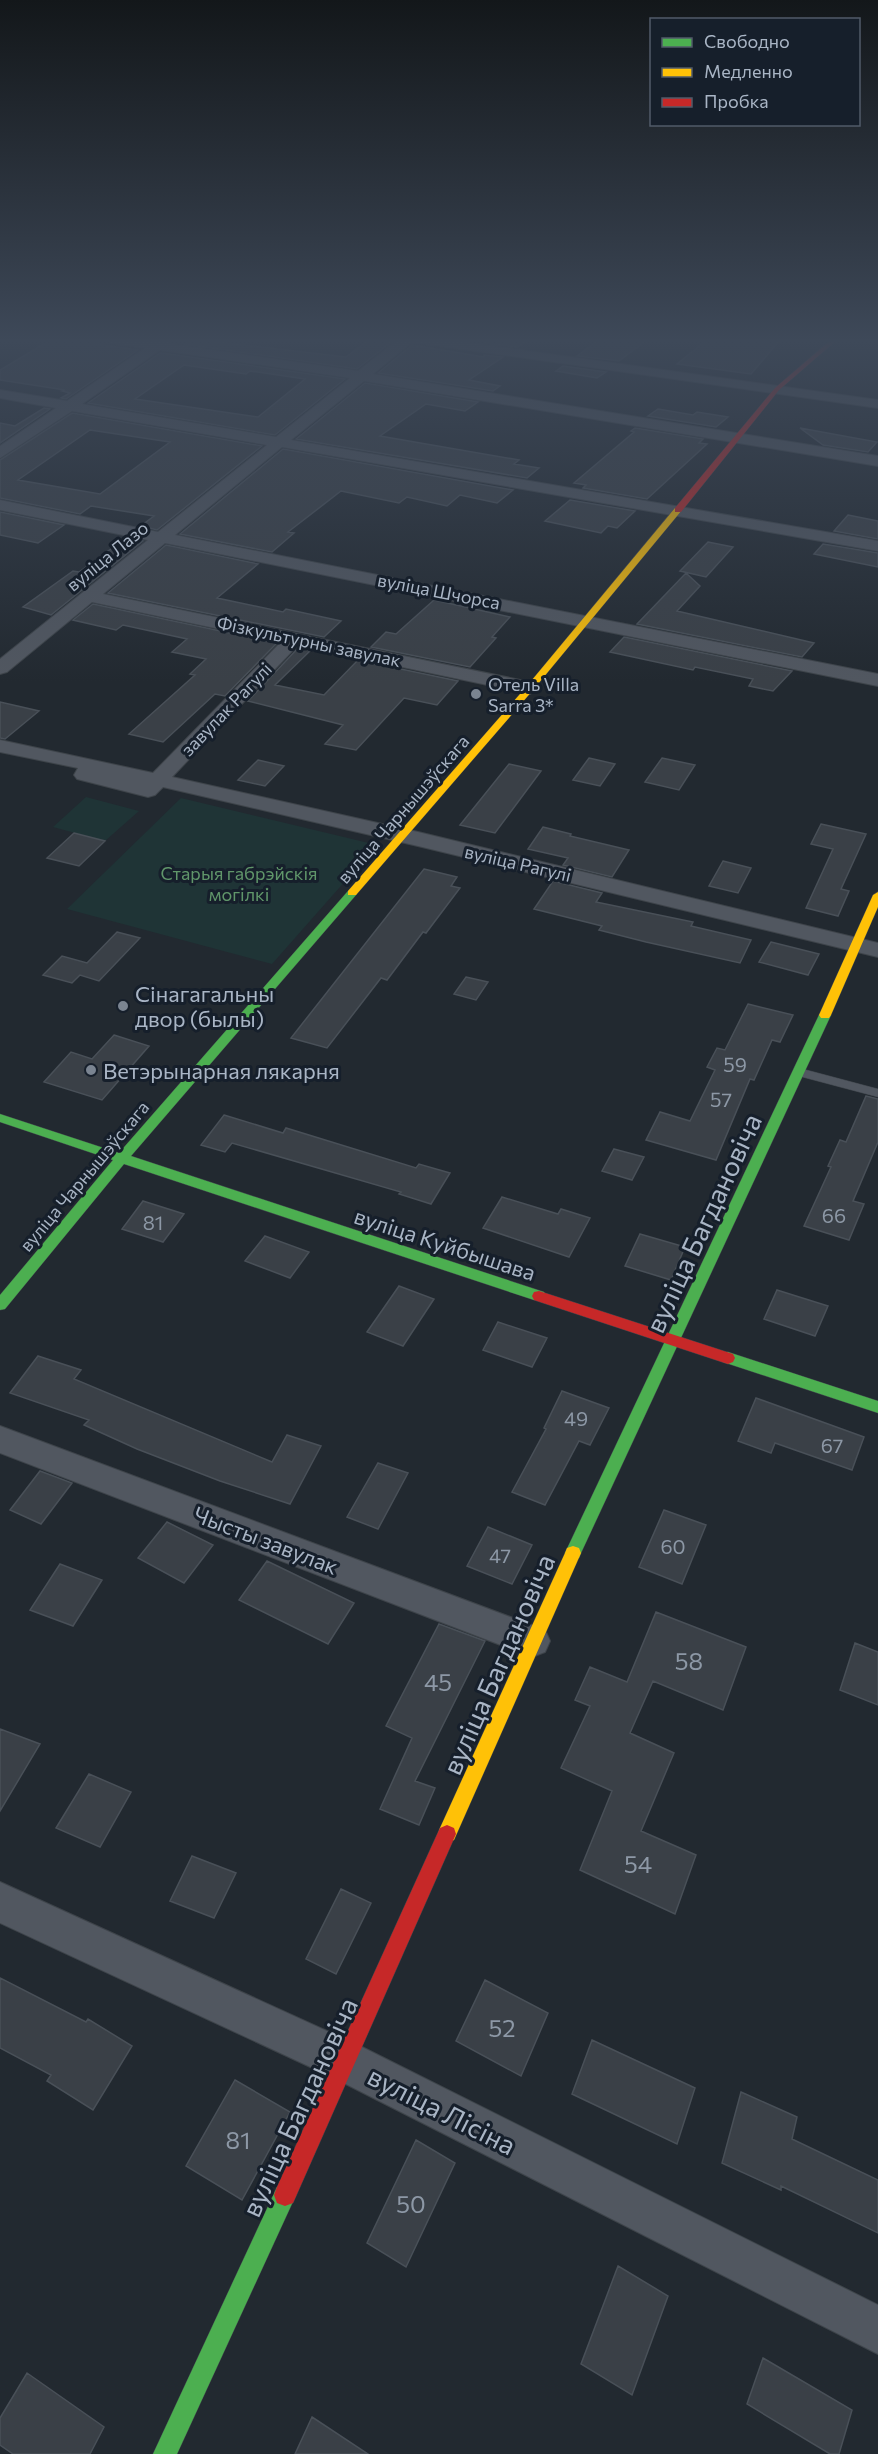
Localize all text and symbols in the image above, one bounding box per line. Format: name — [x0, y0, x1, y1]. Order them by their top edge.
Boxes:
legend — [650, 18, 860, 126]
text: Свободно — [704, 30, 790, 52]
text: Медленно — [704, 60, 793, 82]
text: Пробка — [704, 90, 769, 112]
street label: вуліца Лазо — [62, 516, 152, 596]
street label: вуліца Шчорса — [376, 568, 502, 614]
street label: Фізкультурны завулак — [215, 611, 403, 671]
street label: завулак Рагулі — [176, 658, 276, 760]
place label: Отель Villa Sarra 3* — [488, 673, 579, 716]
marker: Отель Villa Sarra 3* — [469, 687, 483, 701]
street label: вуліца Чарнышэўскага — [333, 730, 473, 888]
street label: вуліца Рагулі — [463, 840, 573, 886]
park label: Старыя габрэйскія могілкі — [161, 862, 317, 905]
place label: Сінагагальны двор (былы) — [135, 980, 274, 1032]
marker: Сінагагальны двор (былы) — [116, 999, 130, 1013]
house number: 59 — [723, 1052, 747, 1076]
place label: Ветэрынарная лякарня — [103, 1057, 340, 1084]
marker: Ветэрынарная лякарня — [84, 1063, 98, 1077]
house number: 57 — [710, 1087, 732, 1111]
street label: вуліца Чарнышэўскага — [15, 1096, 153, 1256]
street label: вуліца Багдановіча — [638, 1108, 768, 1338]
street label: вуліца Куйбышава — [351, 1202, 539, 1286]
house number: 66 — [822, 1203, 846, 1227]
house number: 81 — [143, 1210, 163, 1234]
house number: 49 — [564, 1406, 588, 1430]
house number: 67 — [821, 1433, 843, 1457]
street label: Чысты завулак — [190, 1500, 342, 1580]
house number: 60 — [660, 1534, 686, 1558]
house number: 47 — [489, 1543, 511, 1567]
street label: вуліца Багдановіча — [435, 1549, 561, 1779]
house number: 58 — [675, 1646, 703, 1675]
house number: 45 — [424, 1667, 452, 1696]
house number: 54 — [624, 1849, 652, 1878]
street label: вуліца Багдановіча — [234, 1992, 364, 2222]
house number: 52 — [488, 2013, 516, 2042]
street label: вуліца Лісіна — [363, 2059, 521, 2161]
house number: 81 — [226, 2125, 250, 2154]
house number: 50 — [396, 2189, 426, 2218]

